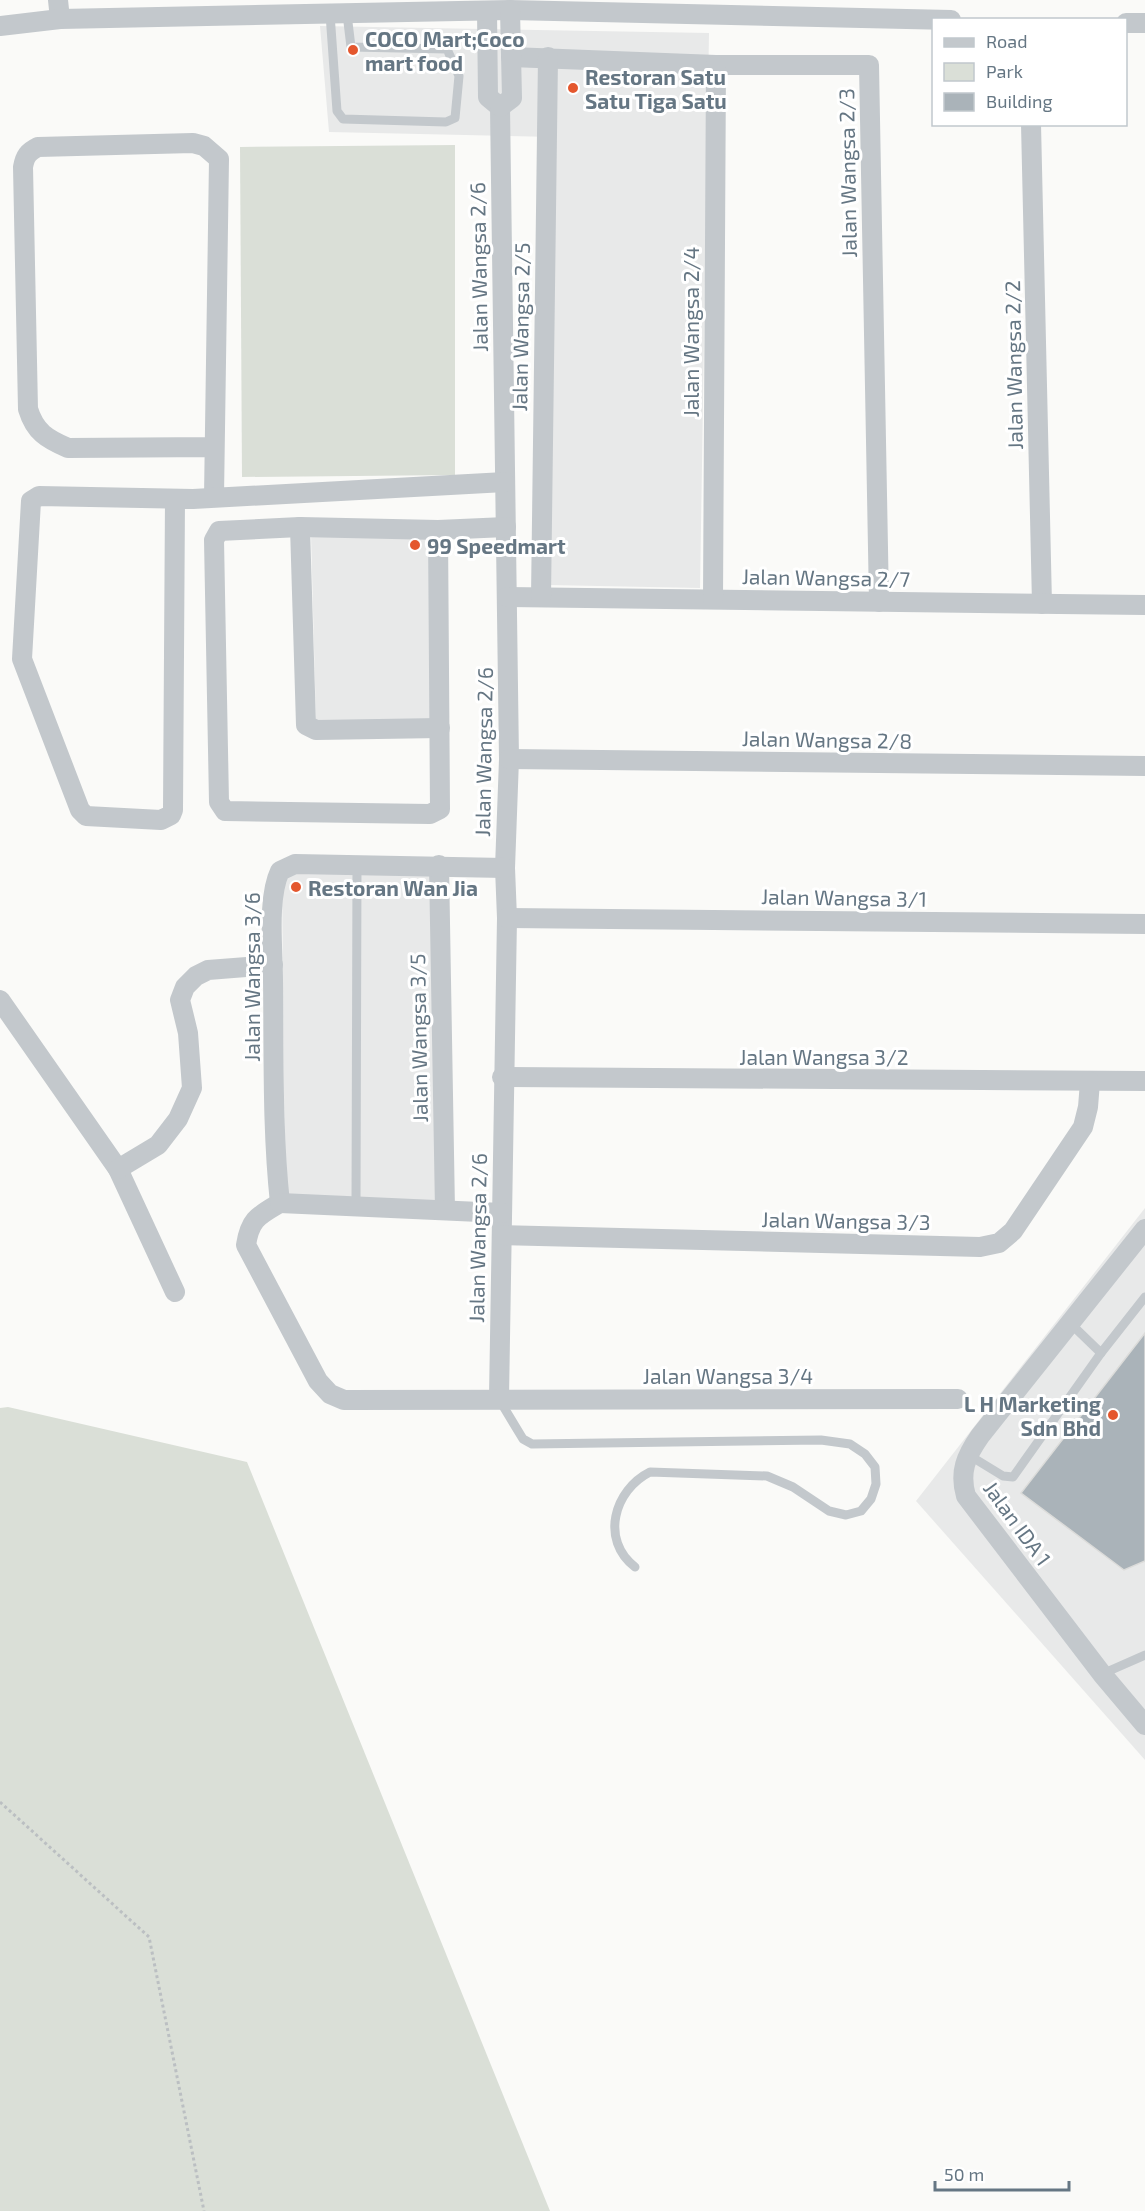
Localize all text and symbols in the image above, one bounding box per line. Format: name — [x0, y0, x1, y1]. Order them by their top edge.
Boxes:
legend — [932, 18, 1127, 126]
place label: COCO Mart;Coco mart food — [365, 26, 525, 75]
text: Road — [986, 30, 1027, 52]
marker: COCO Mart;Coco mart food — [346, 43, 360, 57]
text: Park — [986, 60, 1023, 82]
place label: Restoran Satu Satu Tiga Satu — [585, 64, 727, 113]
marker: Restoran Satu Satu Tiga Satu — [566, 81, 580, 95]
street label: Jalan Wangsa 2/3 — [833, 88, 861, 258]
text: Building — [986, 90, 1053, 112]
street label: Jalan Wangsa 2/6 — [464, 182, 492, 352]
street label: Jalan Wangsa 2/5 — [506, 242, 534, 412]
street label: Jalan Wangsa 2/4 — [678, 247, 703, 417]
street label: Jalan Wangsa 2/2 — [999, 280, 1027, 450]
place label: 99 Speedmart — [427, 533, 566, 558]
marker: 99 Speedmart — [408, 538, 422, 552]
street label: Jalan Wangsa 2/7 — [742, 563, 911, 591]
street label: Jalan Wangsa 2/6 — [469, 667, 497, 837]
street label: Jalan Wangsa 2/8 — [742, 725, 912, 753]
place label: Restoran Wan Jia — [308, 875, 478, 900]
marker: Restoran Wan Jia — [289, 880, 303, 894]
street label: Jalan Wangsa 3/1 — [761, 883, 927, 911]
street label: Jalan Wangsa 3/6 — [239, 892, 264, 1062]
street label: Jalan Wangsa 3/5 — [404, 953, 432, 1123]
street label: Jalan Wangsa 3/2 — [739, 1044, 909, 1069]
street label: Jalan Wangsa 2/6 — [463, 1153, 491, 1323]
street label: Jalan Wangsa 3/3 — [761, 1206, 931, 1234]
street label: Jalan Wangsa 3/4 — [643, 1363, 813, 1388]
place label: L H Marketing Sdn Bhd — [964, 1391, 1101, 1440]
marker: L H Marketing Sdn Bhd — [1106, 1408, 1120, 1422]
street label: Jalan IDA 1 — [979, 1476, 1057, 1570]
scale bar — [935, 2154, 1068, 2192]
text: 50 m — [944, 2163, 984, 2185]

